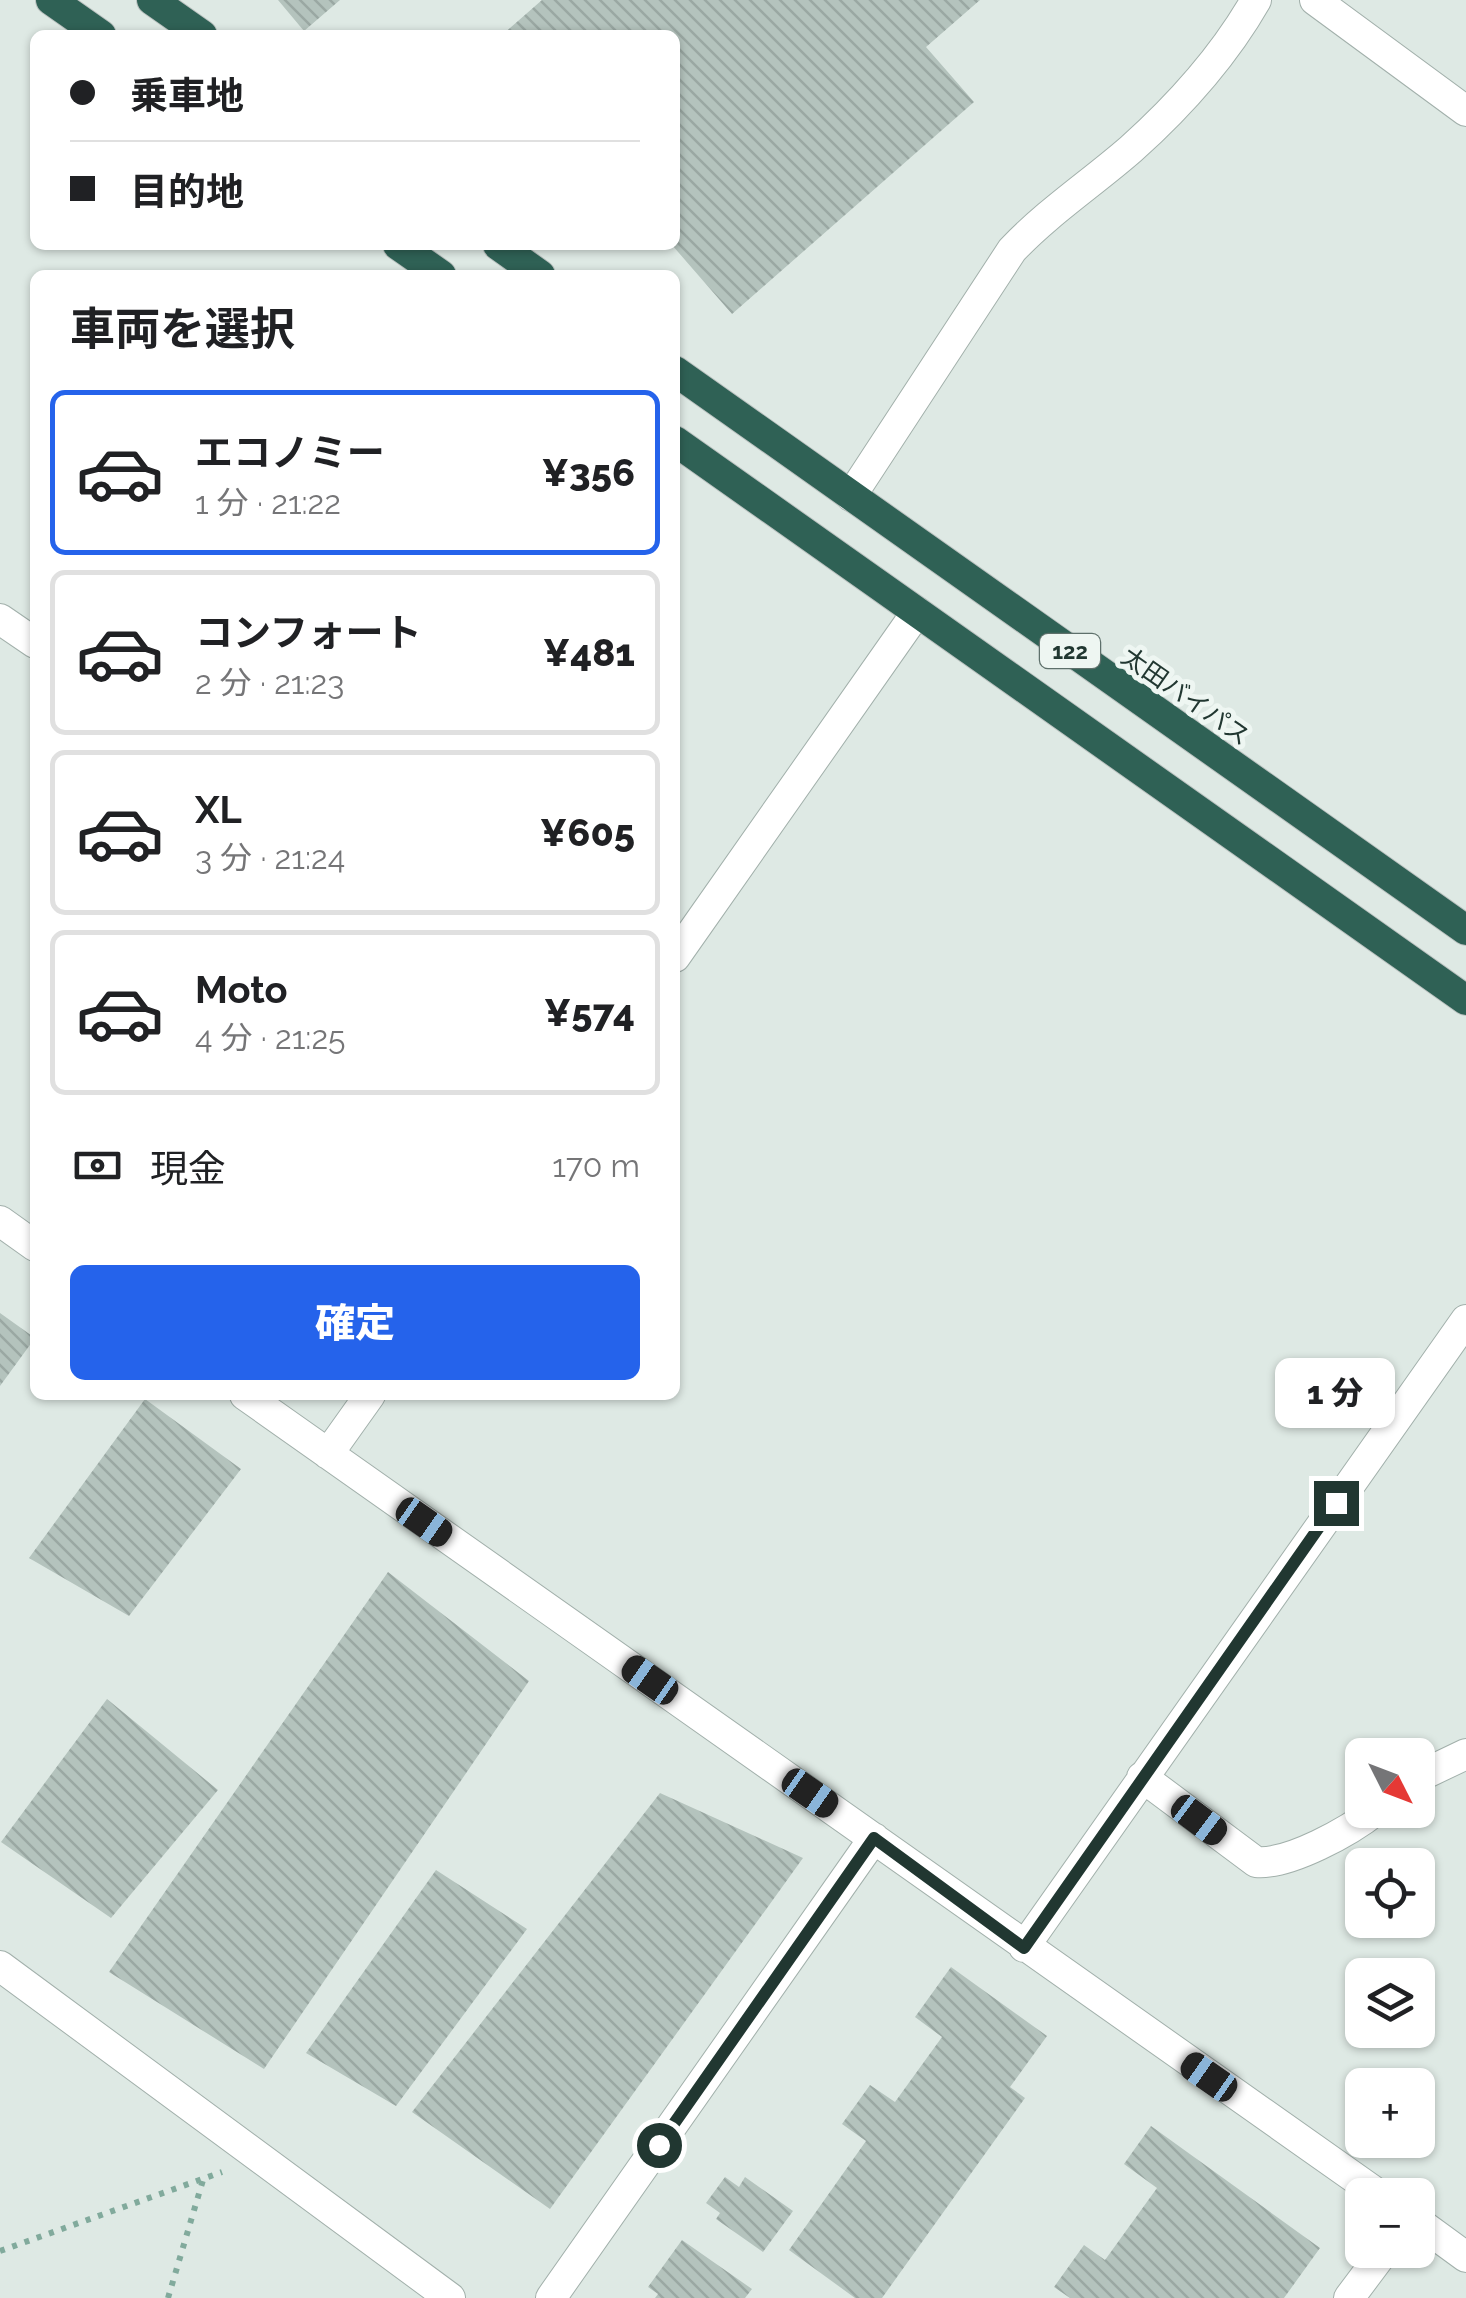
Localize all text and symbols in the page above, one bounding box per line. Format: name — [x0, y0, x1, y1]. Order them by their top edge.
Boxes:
text: 乗車地 — [130, 73, 244, 118]
text: 目的地 — [130, 169, 244, 214]
text: 車両を選択 — [70, 303, 295, 356]
icon: car — [75, 428, 165, 518]
text: エコノミー — [195, 430, 385, 475]
text: ¥356 — [541, 450, 635, 495]
text: 1 分 · 21:22 — [195, 484, 341, 521]
icon: car — [75, 608, 165, 698]
text: コンフォート — [195, 610, 422, 655]
text: ¥481 — [543, 630, 635, 675]
road number: 122 — [1040, 634, 1100, 668]
street label: 太田バイパス — [1116, 641, 1256, 751]
text: 2 分 · 21:23 — [195, 664, 344, 701]
text: XL — [195, 787, 242, 832]
icon: car — [75, 788, 165, 878]
text: ¥605 — [540, 810, 635, 855]
text: 3 分 · 21:24 — [195, 839, 345, 876]
text: Moto — [195, 967, 288, 1012]
icon: car — [75, 968, 165, 1058]
text: ¥574 — [544, 990, 635, 1035]
text: 4 分 · 21:25 — [195, 1019, 346, 1056]
icon: cash — [70, 1138, 125, 1193]
text: 現金 — [150, 1146, 226, 1191]
text: 170 m — [552, 1147, 640, 1184]
button: 確定 — [70, 1265, 640, 1380]
callout: 1 分 — [1276, 1358, 1396, 1428]
text: 1 分 — [1307, 1374, 1363, 1411]
route end — [1314, 1481, 1359, 1526]
car — [391, 1493, 457, 1551]
car — [617, 1651, 683, 1709]
north arrow — [1345, 1738, 1435, 1828]
map controls — [1345, 1738, 1435, 2268]
car — [777, 1764, 843, 1822]
car — [1166, 1790, 1232, 1850]
button: locate — [1345, 1848, 1435, 1938]
button: layers — [1345, 1958, 1435, 2048]
car — [1176, 2048, 1242, 2106]
button: + — [1345, 2068, 1435, 2158]
route start — [637, 2123, 682, 2168]
button: − — [1345, 2178, 1435, 2268]

